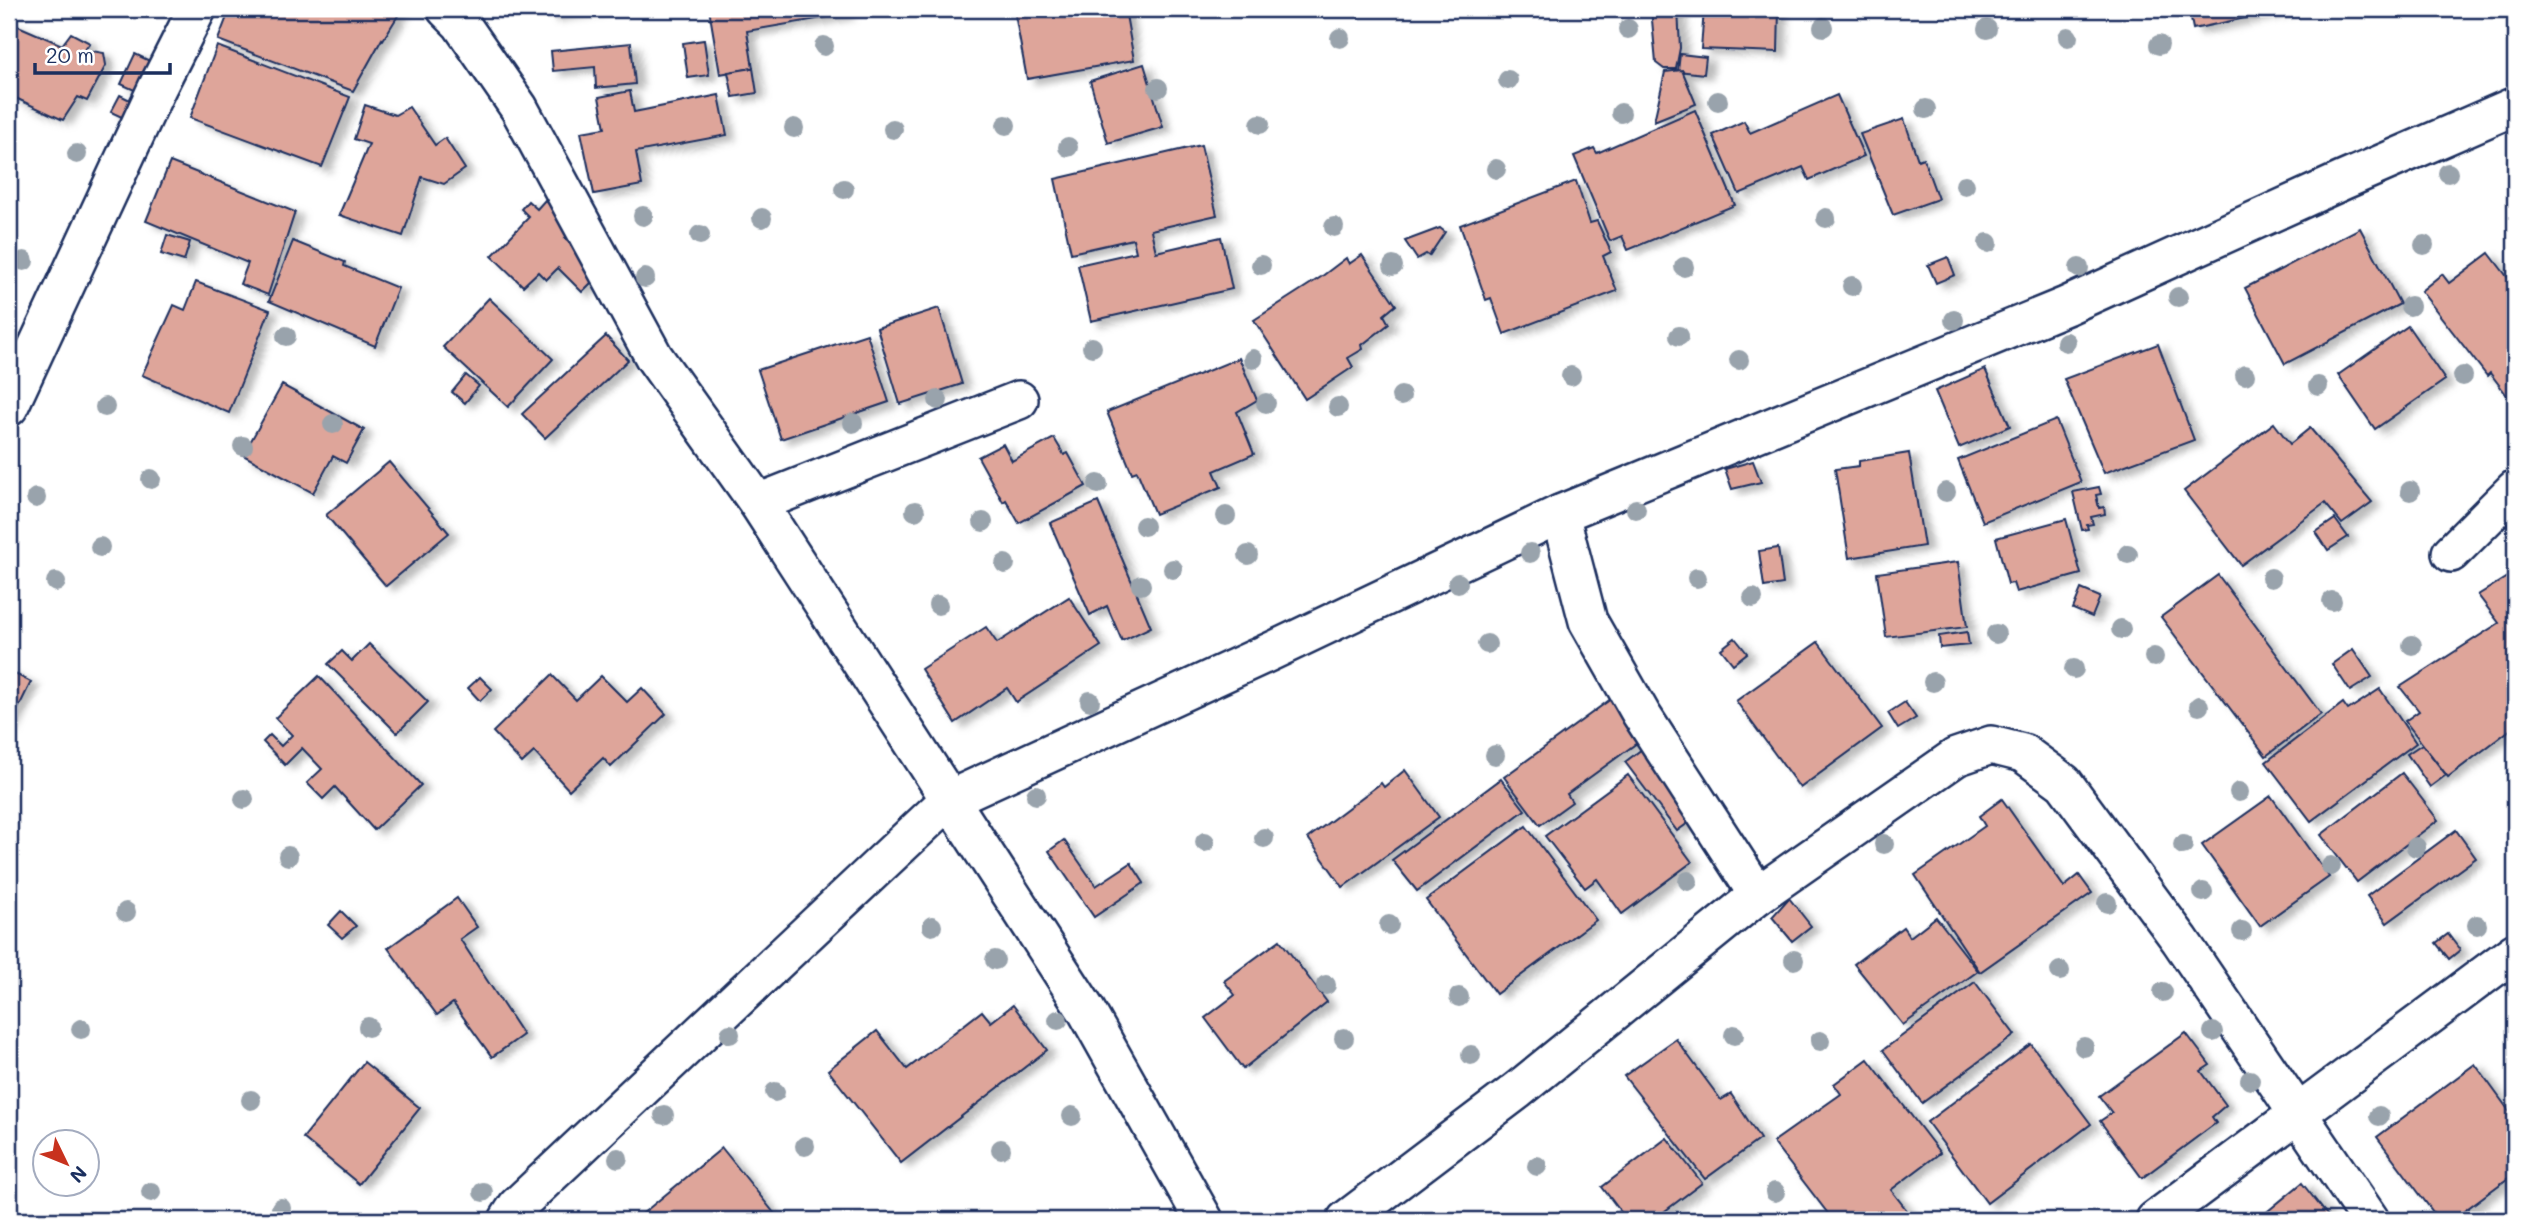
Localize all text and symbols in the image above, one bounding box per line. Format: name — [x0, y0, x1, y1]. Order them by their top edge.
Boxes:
scale bar — [35, 32, 170, 76]
text: 20 m — [46, 41, 94, 68]
north arrow — [32, 1128, 102, 1198]
text: N — [65, 1161, 93, 1189]

